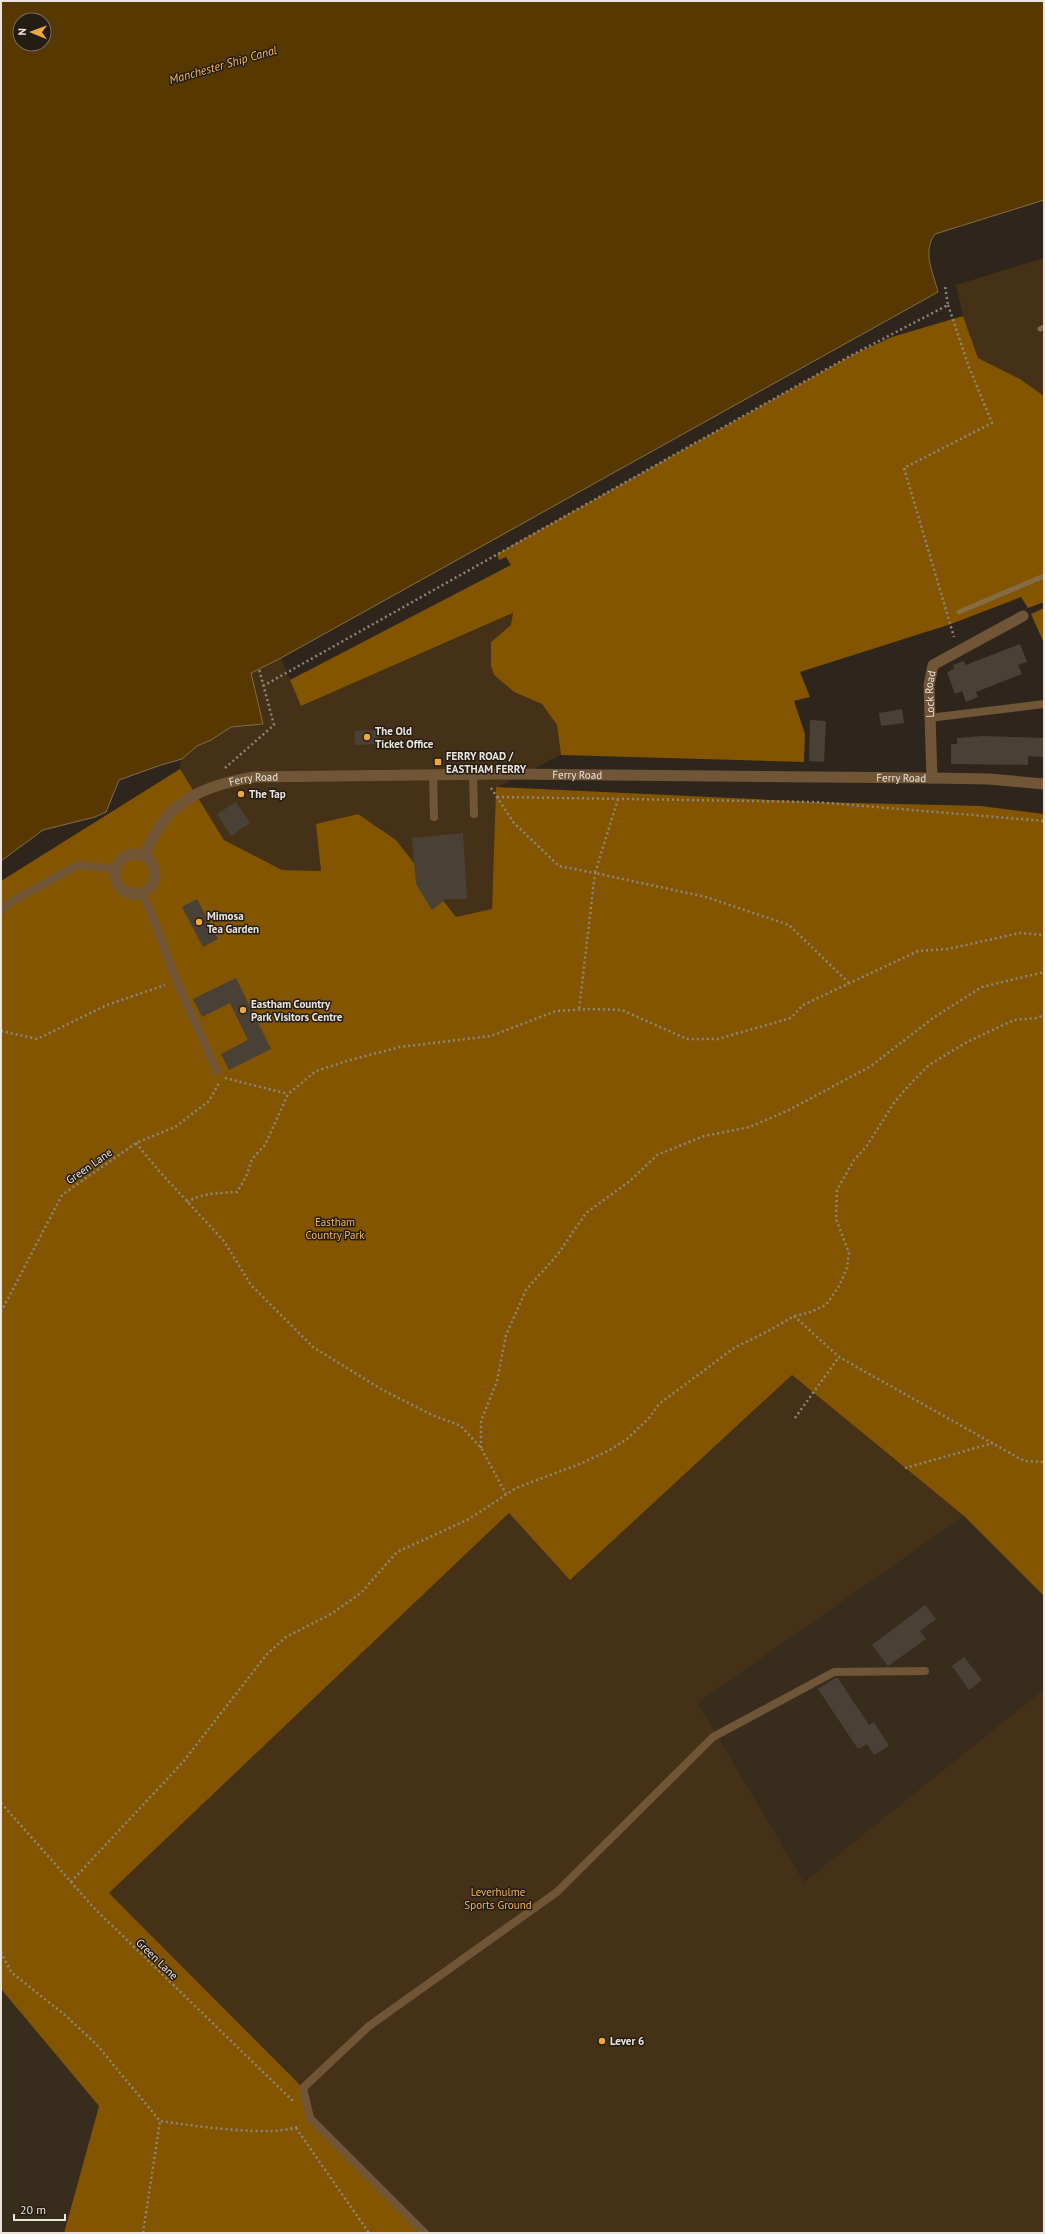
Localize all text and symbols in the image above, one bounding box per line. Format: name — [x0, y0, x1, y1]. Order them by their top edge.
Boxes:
north arrow — [12, 12, 52, 52]
text: N — [15, 28, 29, 36]
water label: Manchester Ship Canal — [167, 42, 279, 87]
street label: Lock Road — [922, 669, 939, 718]
place label: The Old Ticket Office — [375, 724, 434, 751]
marker: The Old Ticket Office — [362, 732, 372, 742]
place label: FERRY ROAD / EASTHAM FERRY — [446, 749, 527, 776]
marker: FERRY ROAD / EASTHAM FERRY — [433, 757, 443, 767]
street label: Ferry Road — [552, 767, 602, 782]
street label: Ferry Road — [227, 770, 278, 789]
street label: Ferry Road — [876, 770, 926, 785]
place label: The Tap — [249, 787, 286, 801]
marker: The Tap — [236, 789, 246, 799]
place label: Mimosa Tea Garden — [207, 909, 259, 936]
marker: Mimosa Tea Garden — [194, 917, 204, 927]
place label: Eastham Country Park Visitors Centre — [251, 997, 343, 1024]
marker: Eastham Country Park Visitors Centre — [238, 1005, 248, 1015]
street label: Green Lane — [63, 1145, 115, 1187]
park label: Eastham Country Park — [305, 1215, 365, 1242]
park label: Leverhulme Sports Ground — [464, 1885, 532, 1912]
street label: Green Lane — [133, 1936, 181, 1983]
place label: Lever 6 — [610, 2034, 644, 2048]
marker: Lever 6 — [597, 2036, 607, 2046]
scale bar — [14, 2196, 65, 2222]
text: 20 m — [20, 2202, 46, 2217]

